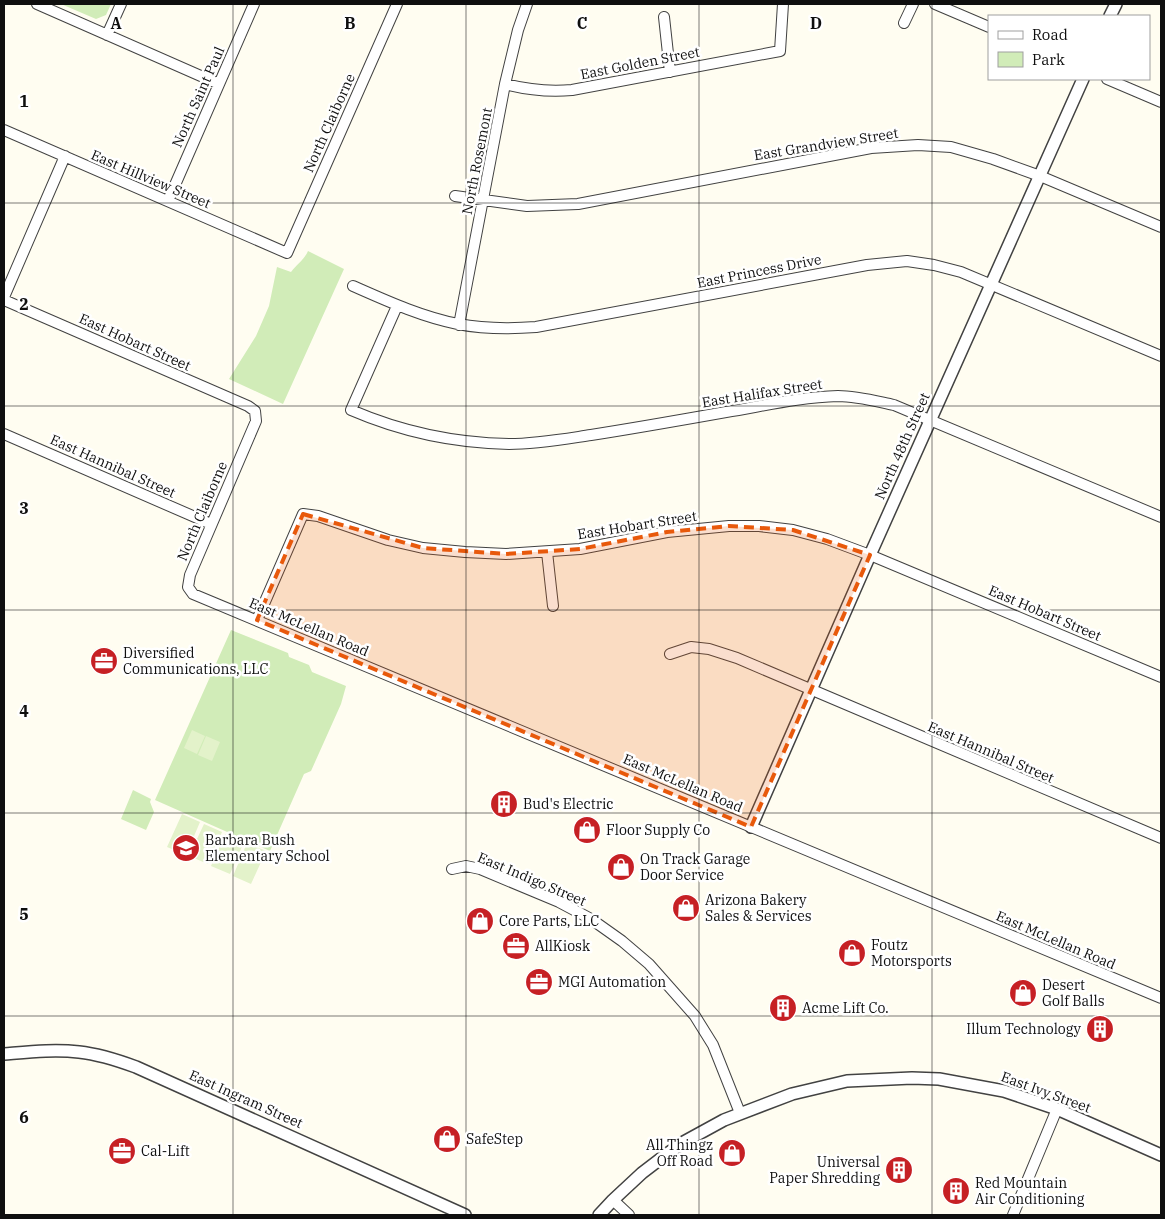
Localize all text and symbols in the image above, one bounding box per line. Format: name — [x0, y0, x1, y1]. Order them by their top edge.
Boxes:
text: A — [110, 13, 122, 33]
text: B — [344, 13, 356, 33]
text: C — [577, 13, 587, 33]
text: D — [810, 13, 822, 33]
legend — [988, 15, 1150, 80]
text: Road — [1032, 25, 1068, 44]
street label: East Golden Street — [579, 43, 701, 83]
street label: North Saint Paul — [168, 44, 228, 150]
text: Park — [1032, 50, 1065, 69]
street label: North Claiborne — [299, 71, 359, 175]
text: 1 — [19, 91, 29, 111]
street label: North Rosemont — [458, 106, 496, 216]
street label: East Grandview Street — [753, 124, 899, 164]
street label: East Hillview Street — [88, 146, 214, 212]
street label: East Princess Drive — [695, 250, 823, 292]
text: 2 — [19, 294, 29, 314]
street label: East Hobart Street — [76, 309, 194, 375]
street label: East Halifax Street — [700, 375, 824, 411]
street label: North 48th Street — [870, 390, 934, 502]
street label: East Hannibal Street — [47, 430, 179, 502]
street label: North Claiborne — [173, 459, 231, 563]
text: 3 — [19, 498, 29, 518]
street label: East Hobart Street — [576, 507, 698, 543]
street label: East Hobart Street — [986, 581, 1104, 645]
street label: East McLellan Road — [246, 594, 372, 661]
place label: Diversified Communications, LLC — [123, 644, 269, 678]
office icon: Diversified Communications, LLC — [89, 646, 119, 676]
text: 4 — [19, 701, 29, 721]
street label: East Hannibal Street — [925, 717, 1057, 787]
street label: East McLellan Road — [620, 750, 746, 817]
building icon: Bud's Electric — [489, 789, 519, 819]
place label: Bud's Electric — [523, 795, 614, 813]
shop icon: Floor Supply Co — [572, 815, 602, 845]
place label: Floor Supply Co — [606, 821, 710, 839]
place label: Barbara Bush Elementary School — [205, 831, 330, 865]
school or university icon: Barbara Bush Elementary School — [171, 833, 201, 863]
street label: East Indigo Street — [475, 848, 589, 910]
place label: On Track Garage Door Service — [640, 850, 750, 884]
shop icon: On Track Garage Door Service — [606, 852, 636, 882]
place label: Arizona Bakery Sales & Services — [705, 891, 812, 925]
shop icon: Arizona Bakery Sales & Services — [671, 893, 701, 923]
text: 5 — [19, 904, 29, 924]
shop icon: Core Parts, LLC — [465, 906, 495, 936]
street label: East McLellan Road — [993, 907, 1119, 974]
place label: Core Parts, LLC — [499, 912, 599, 930]
office icon: AllKiosk — [501, 931, 531, 961]
place label: Foutz Motorsports — [871, 936, 952, 970]
place label: AllKiosk — [535, 937, 591, 955]
shop icon: Foutz Motorsports — [837, 938, 867, 968]
office icon: MGI Automation — [524, 967, 554, 997]
place label: MGI Automation — [558, 973, 666, 991]
place label: Desert Golf Balls — [1042, 976, 1105, 1010]
shop icon: Desert Golf Balls — [1008, 978, 1038, 1008]
building icon: Acme Lift Co. — [768, 993, 798, 1023]
place label: Acme Lift Co. — [802, 999, 889, 1017]
building icon: Illum Technology — [1085, 1014, 1115, 1044]
place label: Illum Technology — [966, 1020, 1082, 1038]
street label: East Ingram Street — [186, 1066, 306, 1132]
street label: East Ivy Street — [999, 1067, 1093, 1117]
text: 6 — [19, 1107, 29, 1127]
shop icon: SafeStep — [432, 1124, 462, 1154]
place label: SafeStep — [466, 1130, 523, 1148]
office icon: Cal-Lift — [107, 1136, 137, 1166]
place label: All Thingz Off Road — [646, 1136, 713, 1170]
shop icon: All Thingz Off Road — [717, 1138, 747, 1168]
place label: Cal-Lift — [141, 1142, 190, 1160]
place label: Universal Paper Shredding — [769, 1153, 880, 1187]
building icon: Universal Paper Shredding — [884, 1155, 914, 1185]
place label: Red Mountain Air Conditioning — [975, 1174, 1085, 1208]
building icon: Red Mountain Air Conditioning — [941, 1176, 971, 1206]

